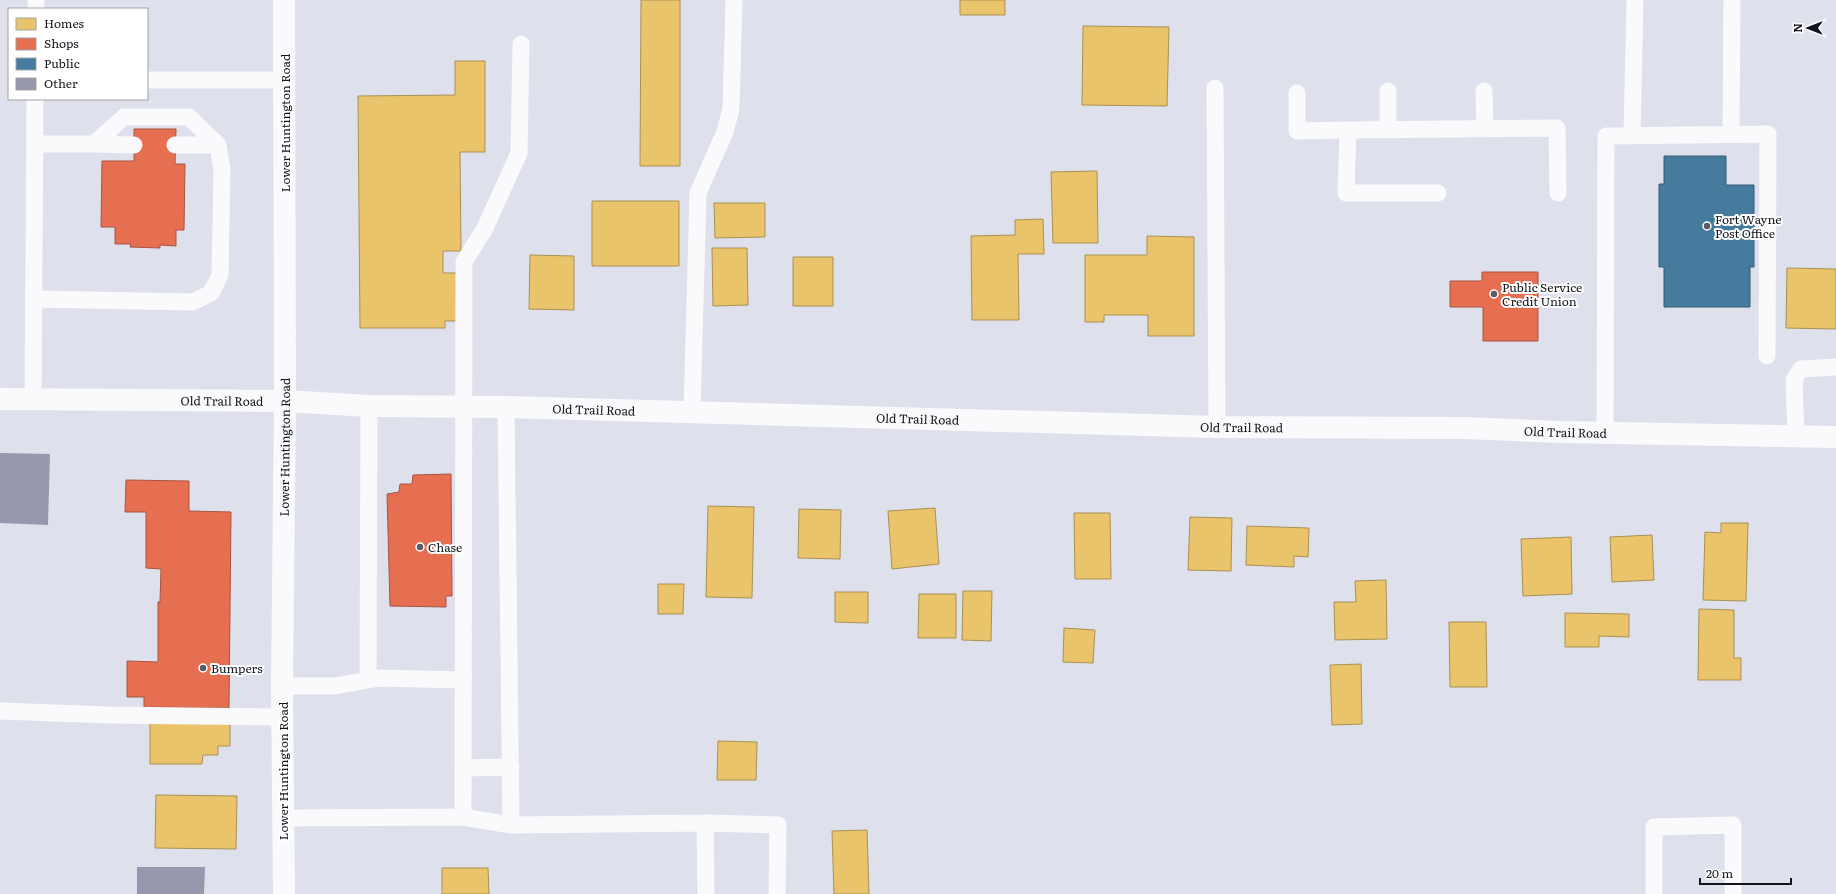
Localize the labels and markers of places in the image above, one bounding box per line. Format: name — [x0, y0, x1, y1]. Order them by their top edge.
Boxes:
place label: Fort Wayne Post Office — [1715, 210, 1781, 242]
marker: Fort Wayne Post Office — [1702, 221, 1712, 231]
place label: Public Service Credit Union — [1502, 278, 1582, 310]
marker: Public Service Credit Union — [1489, 289, 1499, 299]
place label: Chase — [428, 538, 462, 556]
marker: Chase — [415, 542, 425, 552]
place label: Bumpers — [211, 659, 263, 677]
marker: Bumpers — [198, 663, 208, 673]

